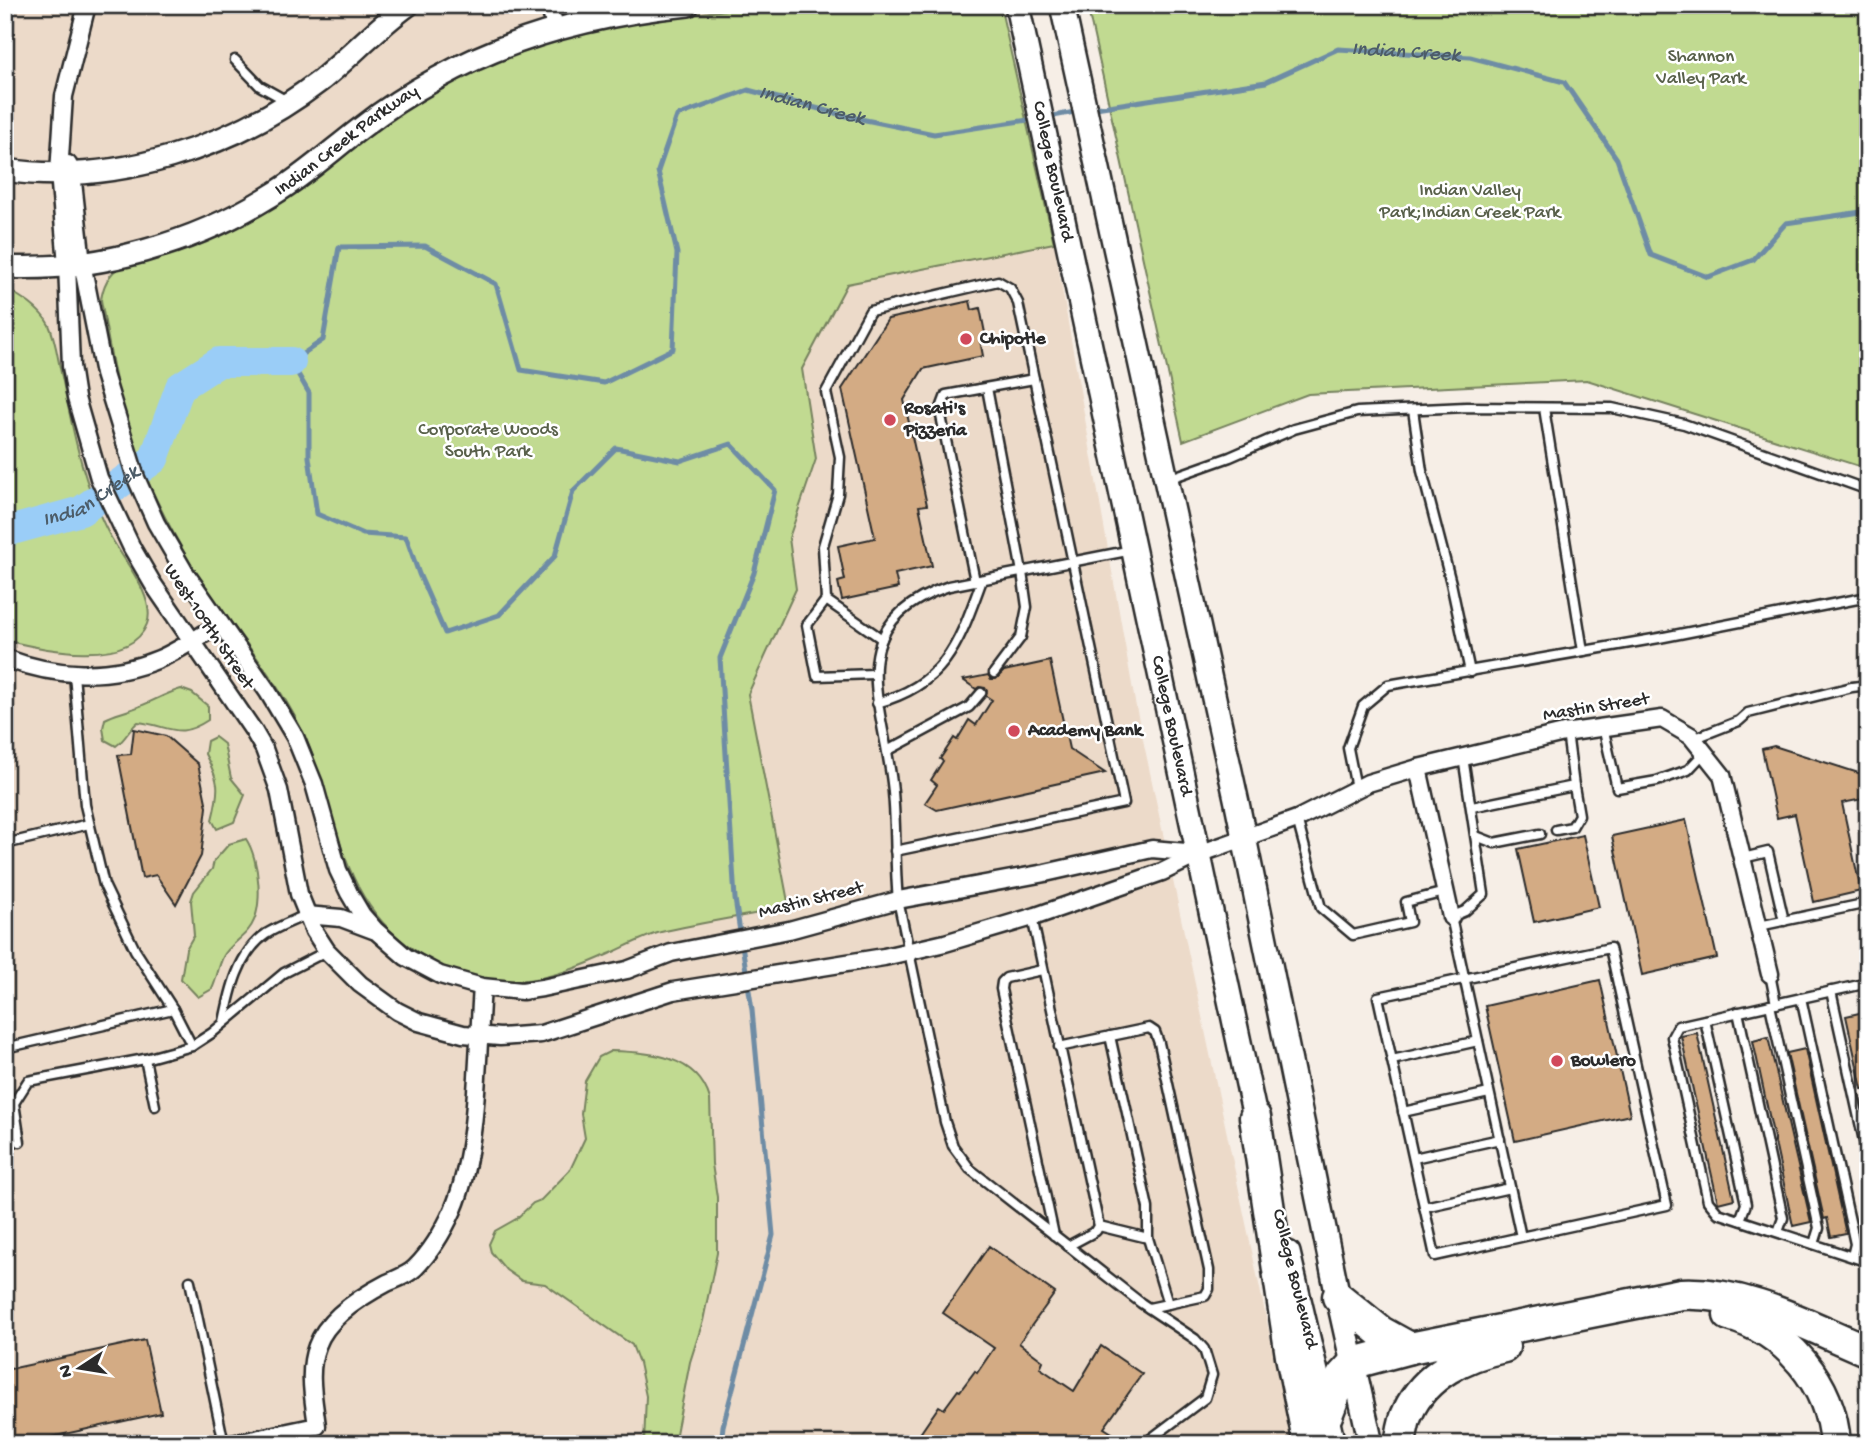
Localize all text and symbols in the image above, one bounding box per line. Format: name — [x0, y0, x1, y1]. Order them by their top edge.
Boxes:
water label: Indian Creek — [1351, 37, 1463, 69]
park label: Shannon Valley Park — [1655, 46, 1747, 91]
street label: Indian Creek Parkway — [271, 80, 423, 202]
water label: Indian Creek — [756, 81, 869, 132]
street label: College Boulevard — [1026, 99, 1079, 245]
park label: Indian Valley Park;Indian Creek Park — [1379, 180, 1562, 225]
place label: Chipotle — [979, 328, 1047, 351]
marker: Chipotle — [958, 331, 974, 347]
place label: Rosati's Pizzeria — [903, 398, 968, 443]
marker: Rosati's Pizzeria — [882, 412, 898, 428]
park label: Corporate Woods South Park — [418, 419, 559, 464]
water label: Indian Creek — [40, 459, 147, 533]
street label: West 109th Street — [158, 560, 260, 696]
street label: College Boulevard — [1145, 653, 1198, 800]
street label: Mastin Street — [1541, 688, 1653, 728]
place label: Academy Bank — [1027, 720, 1145, 743]
marker: Academy Bank — [1006, 723, 1022, 739]
street label: Mastin Street — [756, 876, 868, 925]
place label: Bowlero — [1570, 1050, 1636, 1073]
marker: Bowlero — [1549, 1053, 1565, 1069]
street label: College Boulevard — [1266, 1207, 1323, 1353]
north arrow — [46, 1334, 116, 1404]
text: N — [54, 1362, 79, 1379]

